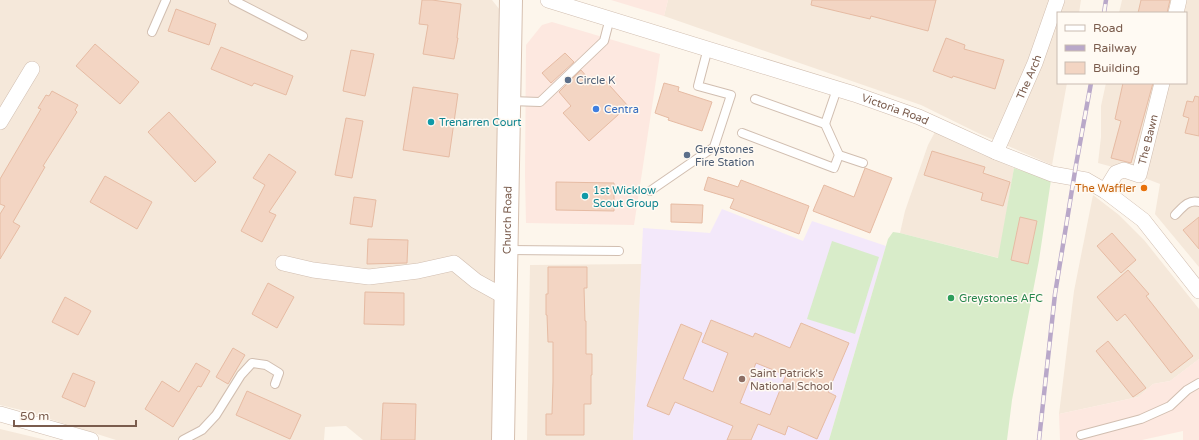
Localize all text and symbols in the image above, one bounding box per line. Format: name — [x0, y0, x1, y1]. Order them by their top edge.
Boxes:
legend — [1057, 12, 1187, 84]
text: Road — [1093, 21, 1123, 35]
text: Railway — [1093, 41, 1137, 55]
street label: The Arch — [1013, 53, 1044, 101]
text: Building — [1093, 61, 1140, 75]
place label: Circle K — [576, 74, 616, 87]
marker: Circle K — [563, 75, 573, 85]
street label: Victoria Road — [860, 91, 931, 127]
place label: Centra — [604, 103, 639, 116]
marker: Centra — [591, 104, 601, 114]
street label: The Bawn — [1135, 113, 1160, 166]
place label: Trenarren Court — [439, 116, 522, 129]
marker: Trenarren Court — [426, 117, 436, 127]
place label: Greystones Fire Station — [695, 143, 755, 169]
marker: Greystones Fire Station — [682, 150, 692, 160]
place label: The Waffler — [1075, 182, 1137, 195]
marker: The Waffler — [1139, 183, 1149, 193]
place label: 1st Wicklow Scout Group — [593, 184, 659, 210]
street label: Church Road — [500, 186, 514, 254]
marker: 1st Wicklow Scout Group — [580, 191, 590, 201]
place label: Greystones AFC — [959, 292, 1043, 305]
marker: Greystones AFC — [946, 293, 956, 303]
place label: Saint Patrick's National School — [750, 367, 832, 393]
marker: Saint Patrick's National School — [737, 374, 747, 384]
scale bar — [14, 402, 136, 428]
text: 50 m — [20, 409, 49, 423]

